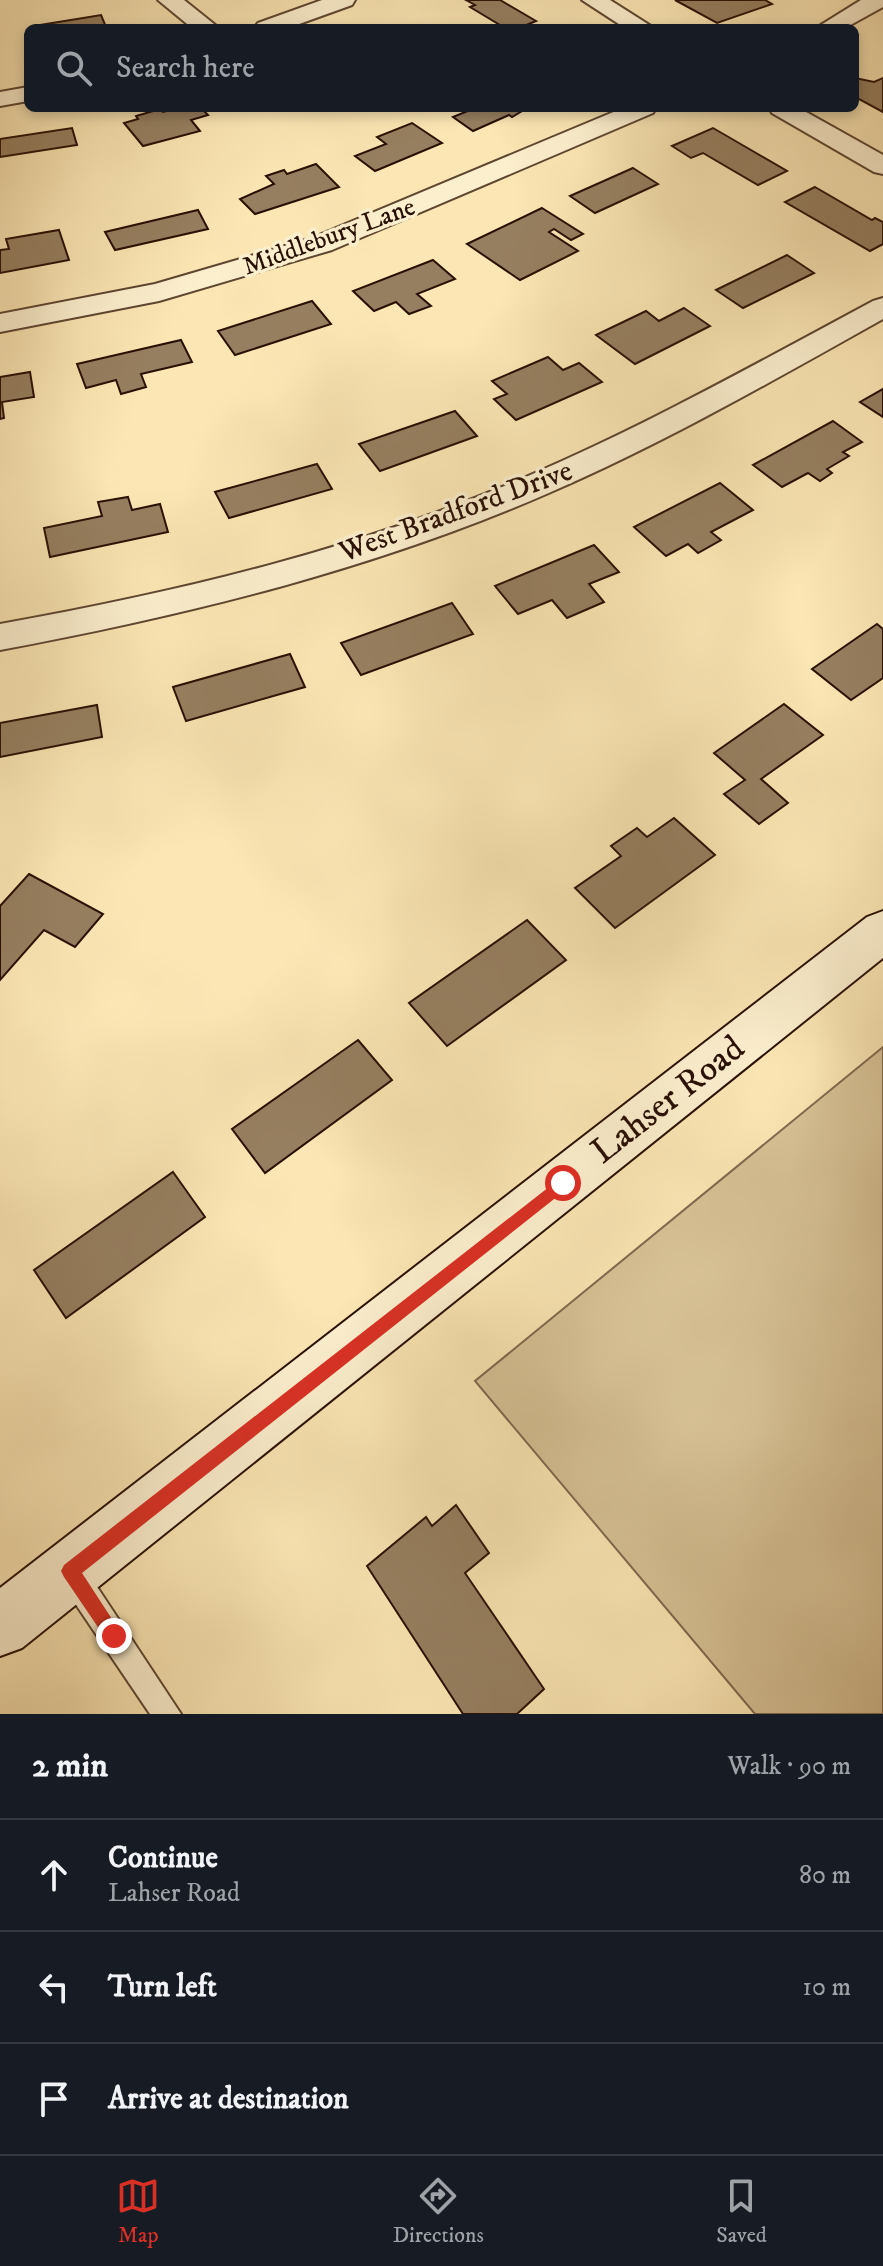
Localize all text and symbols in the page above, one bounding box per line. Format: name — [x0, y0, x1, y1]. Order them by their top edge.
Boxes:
search box — [24, 24, 859, 112]
icon: search — [52, 46, 96, 90]
text: Search here — [116, 50, 255, 87]
street label: Middlebury Lane — [238, 190, 420, 284]
street label: West Bradford Drive — [333, 453, 578, 572]
street label: Lahser Road — [582, 1026, 754, 1174]
route start — [545, 1165, 581, 1201]
route end — [96, 1618, 132, 1654]
text: 2 min — [32, 1745, 108, 1787]
text: Walk · 90 m — [728, 1750, 851, 1783]
text: Continue — [108, 1840, 218, 1877]
icon: ahead — [32, 1853, 76, 1897]
text: 80 m — [799, 1859, 851, 1892]
text: Lahser Road — [108, 1877, 240, 1910]
icon: left — [32, 1965, 76, 2009]
text: Turn left — [108, 1969, 217, 2006]
text: 10 m — [802, 1971, 851, 2004]
icon: arrive — [32, 2077, 76, 2121]
text: Arrive at destination — [108, 2081, 349, 2118]
tab: Map — [116, 2174, 160, 2249]
tab: Directions — [393, 2174, 484, 2249]
tab: Saved — [716, 2174, 767, 2249]

